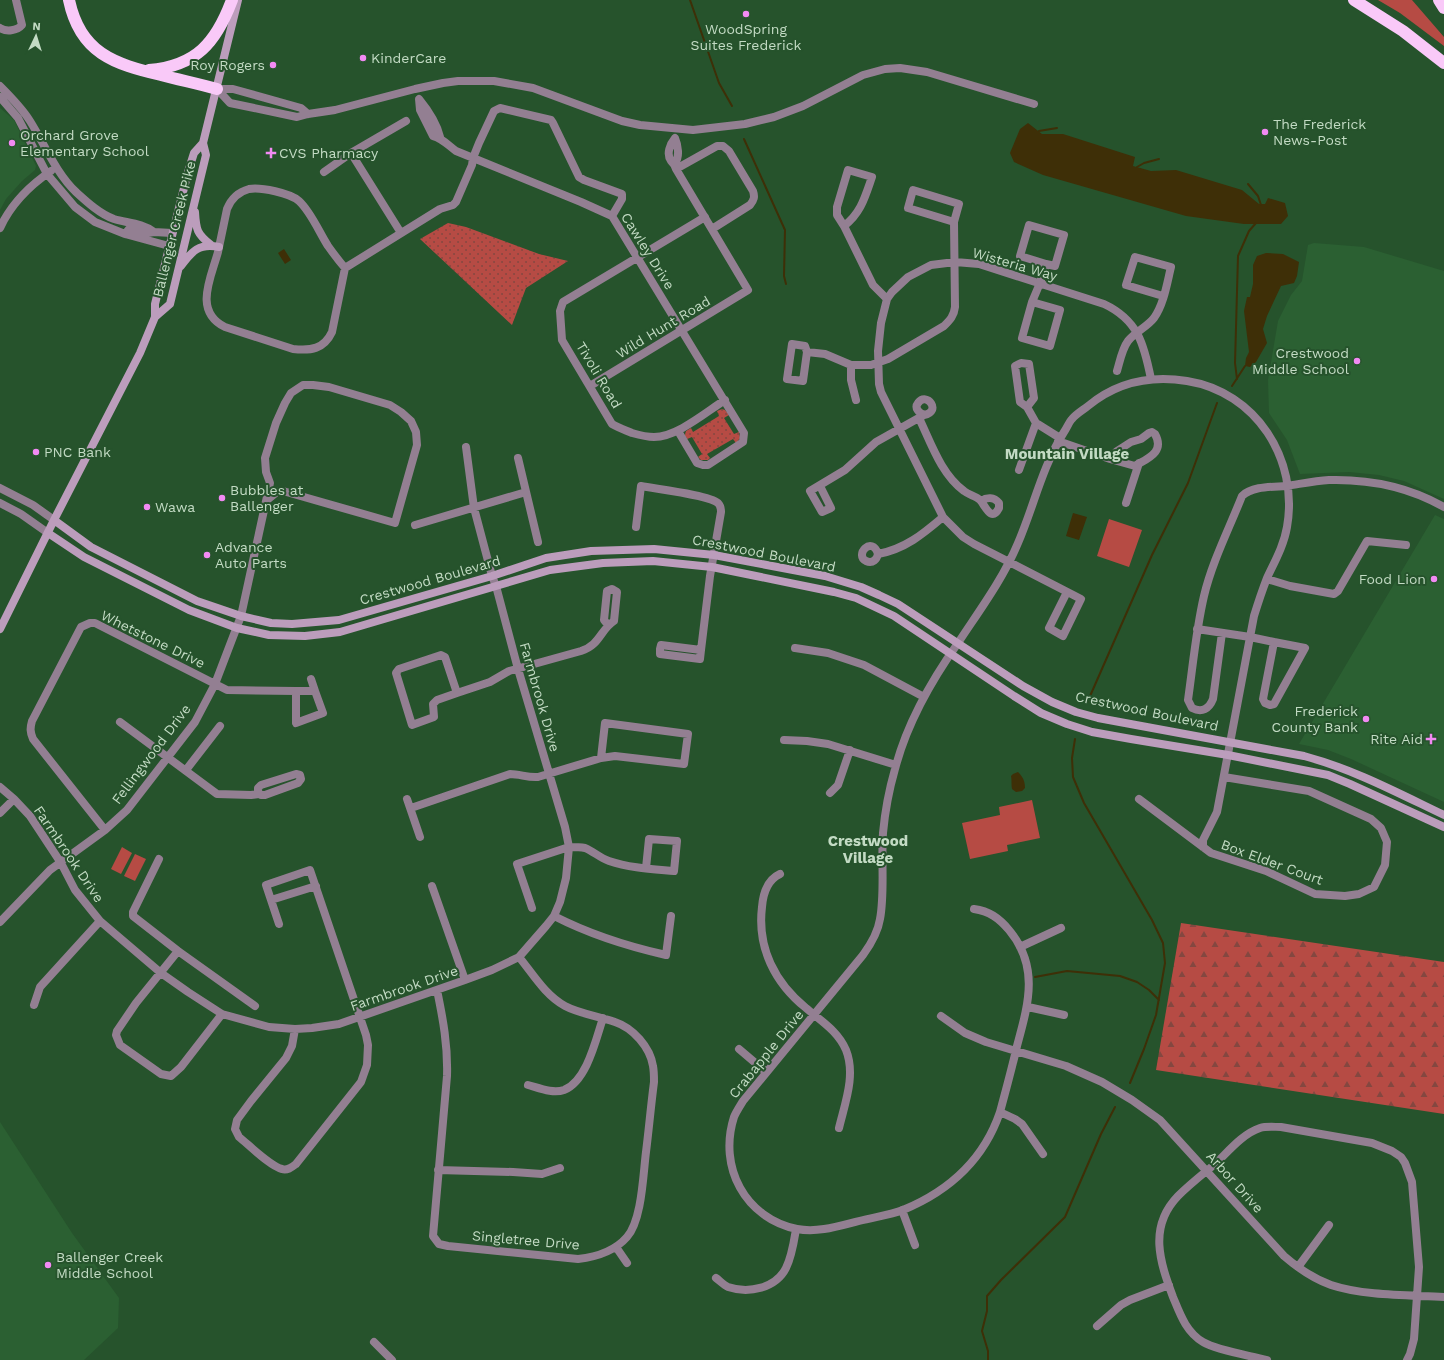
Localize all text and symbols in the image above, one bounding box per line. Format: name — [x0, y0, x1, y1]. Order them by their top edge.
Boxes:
marker: WoodSpring Suites Frederick — [741, 9, 751, 19]
north arrow — [16, 16, 56, 56]
text: N — [32, 20, 41, 33]
place label: WoodSpring Suites Frederick — [691, 21, 802, 53]
place label: KinderCare — [371, 50, 446, 66]
marker: KinderCare — [358, 53, 368, 63]
place label: Roy Rogers — [190, 57, 265, 73]
marker: Roy Rogers — [268, 60, 278, 70]
place label: The Frederick News-Post — [1273, 116, 1366, 148]
place label: Orchard Grove Elementary School — [20, 127, 150, 159]
marker: The Frederick News-Post — [1260, 127, 1270, 137]
marker: Orchard Grove Elementary School — [7, 138, 17, 148]
place label: CVS Pharmacy — [279, 145, 379, 161]
marker: CVS Pharmacy — [266, 148, 276, 158]
street label: Ballenger Creek Pike — [149, 159, 199, 299]
street label: Cawley Drive — [618, 210, 678, 292]
street label: Wisteria Way — [971, 244, 1060, 284]
street label: Wild Hunt Road — [613, 293, 713, 361]
street label: Tivoli Road — [573, 339, 625, 411]
place label: Crestwood Middle School — [1252, 345, 1350, 377]
marker: Crestwood Middle School — [1352, 356, 1362, 366]
place label: PNC Bank — [44, 444, 111, 460]
district label: Mountain Village — [1005, 445, 1130, 463]
marker: PNC Bank — [31, 447, 41, 457]
place label: Bubbles at Ballenger — [230, 482, 303, 514]
marker: Bubbles at Ballenger — [217, 493, 227, 503]
place label: Wawa — [155, 499, 195, 515]
marker: Wawa — [142, 502, 152, 512]
street label: Crestwood Boulevard — [691, 531, 837, 575]
place label: Advance Auto Parts — [215, 539, 287, 571]
marker: Advance Auto Parts — [202, 550, 212, 560]
street label: Crestwood Boulevard — [358, 552, 502, 608]
place label: Food Lion — [1359, 571, 1426, 587]
marker: Food Lion — [1429, 574, 1439, 584]
street label: Whetstone Drive — [98, 607, 208, 671]
street label: Farmbrook Drive — [517, 640, 563, 754]
street label: Crestwood Boulevard — [1074, 688, 1220, 734]
street label: Fellingwood Drive — [108, 701, 194, 807]
place label: Frederick County Bank — [1272, 703, 1358, 735]
marker: Frederick County Bank — [1361, 714, 1371, 724]
place label: Rite Aid — [1370, 731, 1423, 747]
marker: Rite Aid — [1426, 734, 1436, 744]
street label: Farmbrook Drive — [31, 803, 107, 905]
district label: Crestwood Village — [828, 832, 908, 867]
street label: Box Elder Court — [1219, 836, 1325, 888]
street label: Farmbrook Drive — [348, 962, 460, 1014]
street label: Crabapple Drive — [725, 1007, 807, 1101]
street label: Arbor Drive — [1203, 1148, 1267, 1216]
street label: Singletree Drive — [472, 1227, 580, 1253]
place label: Ballenger Creek Middle School — [56, 1249, 163, 1281]
marker: Ballenger Creek Middle School — [43, 1260, 53, 1270]

